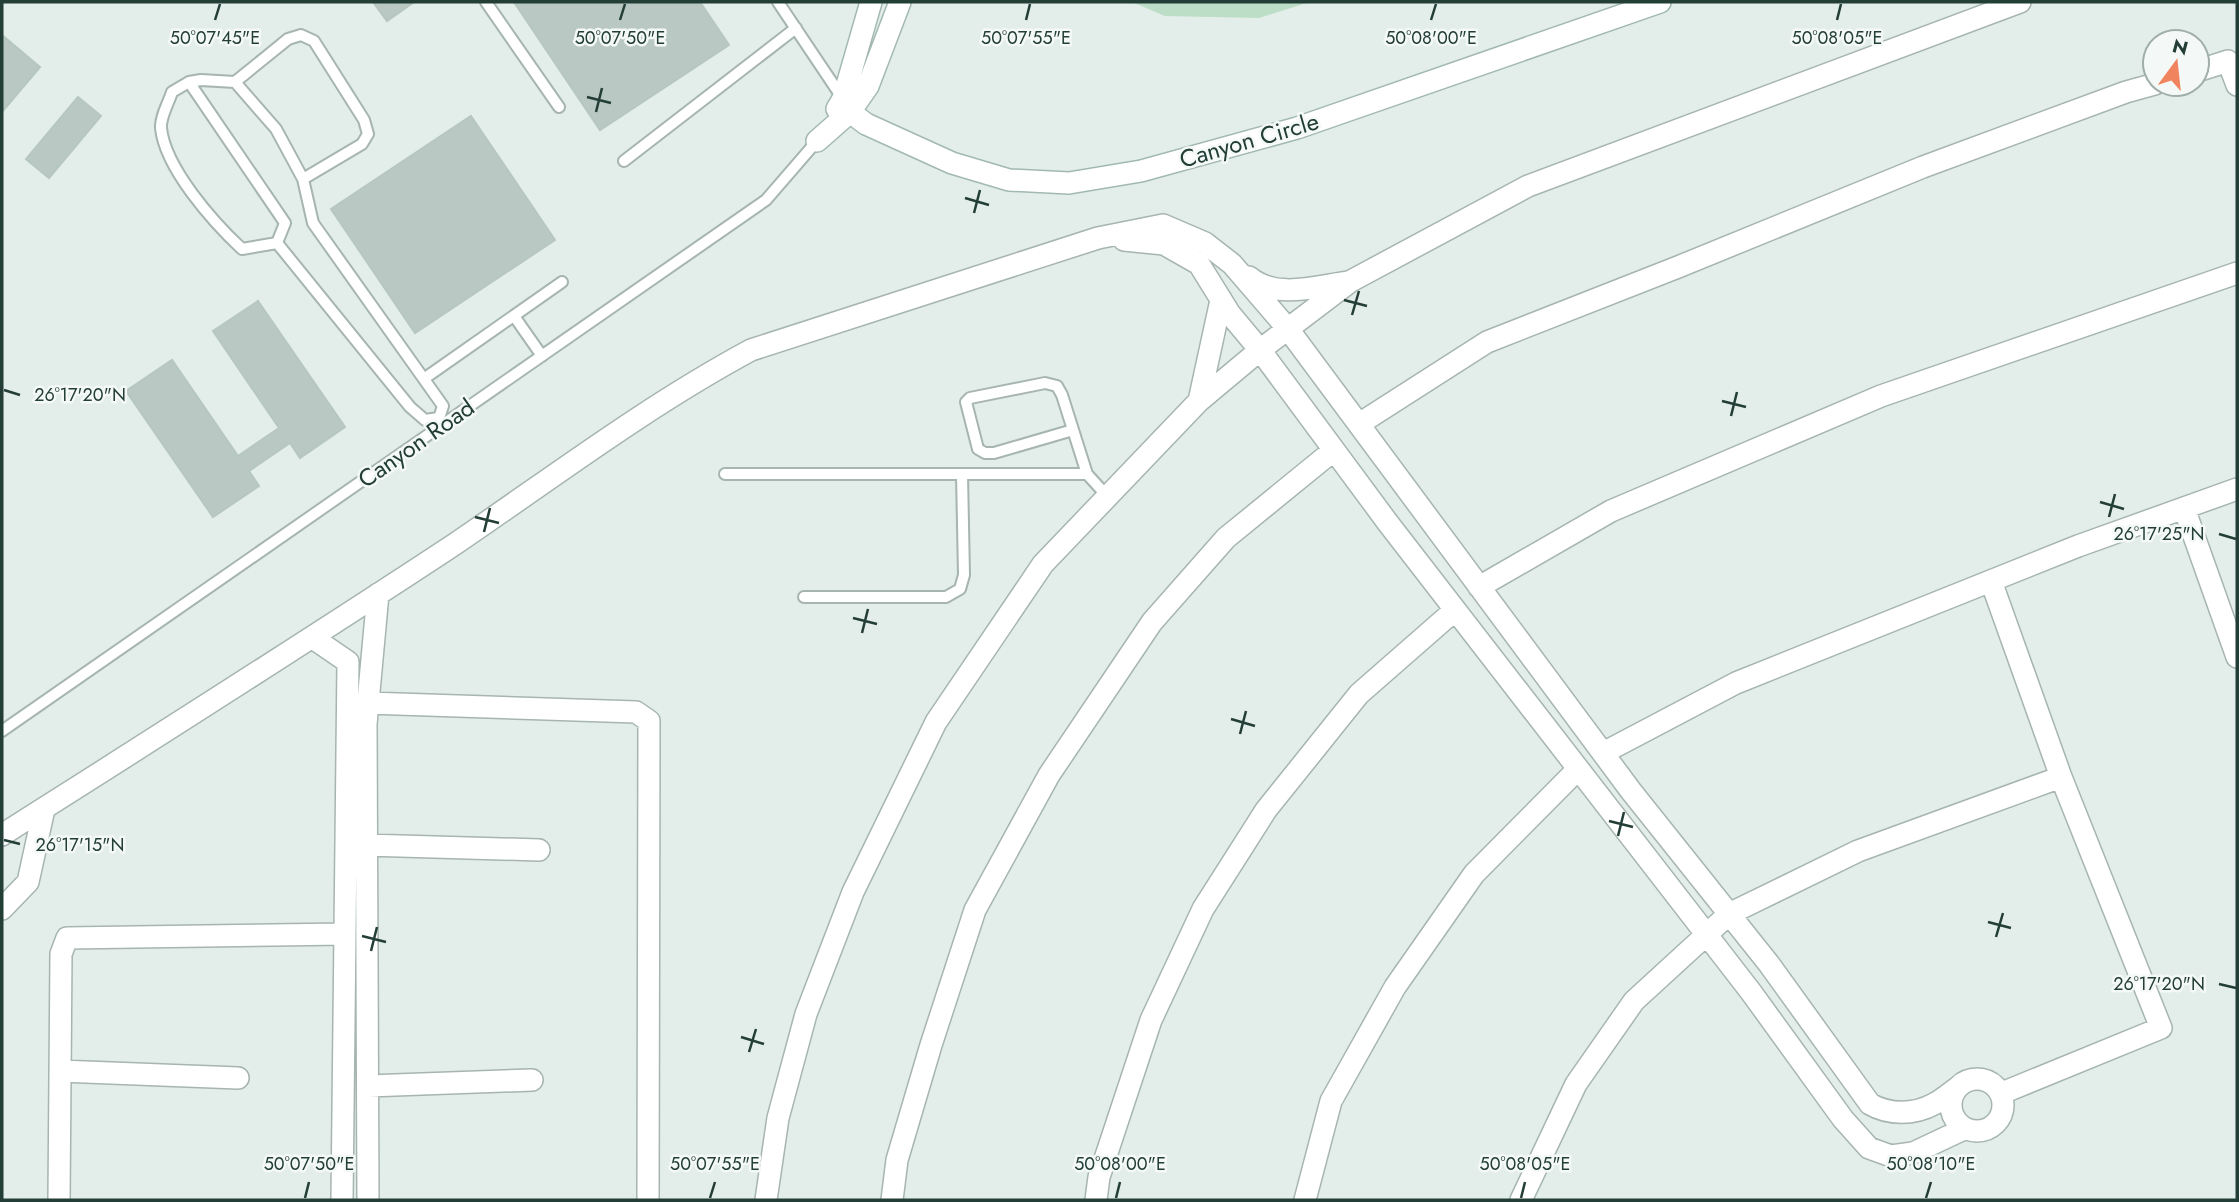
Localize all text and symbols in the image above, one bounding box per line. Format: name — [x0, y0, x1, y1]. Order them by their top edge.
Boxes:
text: 50°07'45"E — [170, 25, 260, 51]
text: 50°07'50"E — [575, 25, 665, 51]
text: 50°07'55"E — [981, 25, 1071, 51]
text: 50°08'00"E — [1385, 25, 1477, 51]
text: 50°08'05"E — [1792, 25, 1882, 51]
north arrow — [2141, 28, 2211, 98]
text: N — [2169, 32, 2191, 62]
street label: Canyon Circle — [1175, 103, 1323, 177]
text: 26°17'20"N — [34, 382, 126, 408]
street label: Canyon Road — [351, 390, 481, 496]
text: 26°17'25"N — [2113, 521, 2205, 547]
text: 26°17'15"N — [36, 832, 124, 858]
text: 26°17'20"N — [2113, 971, 2205, 997]
text: 50°07'50"E — [264, 1151, 354, 1177]
text: 50°07'55"E — [670, 1151, 760, 1177]
text: 50°08'00"E — [1074, 1151, 1166, 1177]
text: 50°08'05"E — [1480, 1151, 1570, 1177]
text: 50°08'10"E — [1887, 1151, 1975, 1177]

